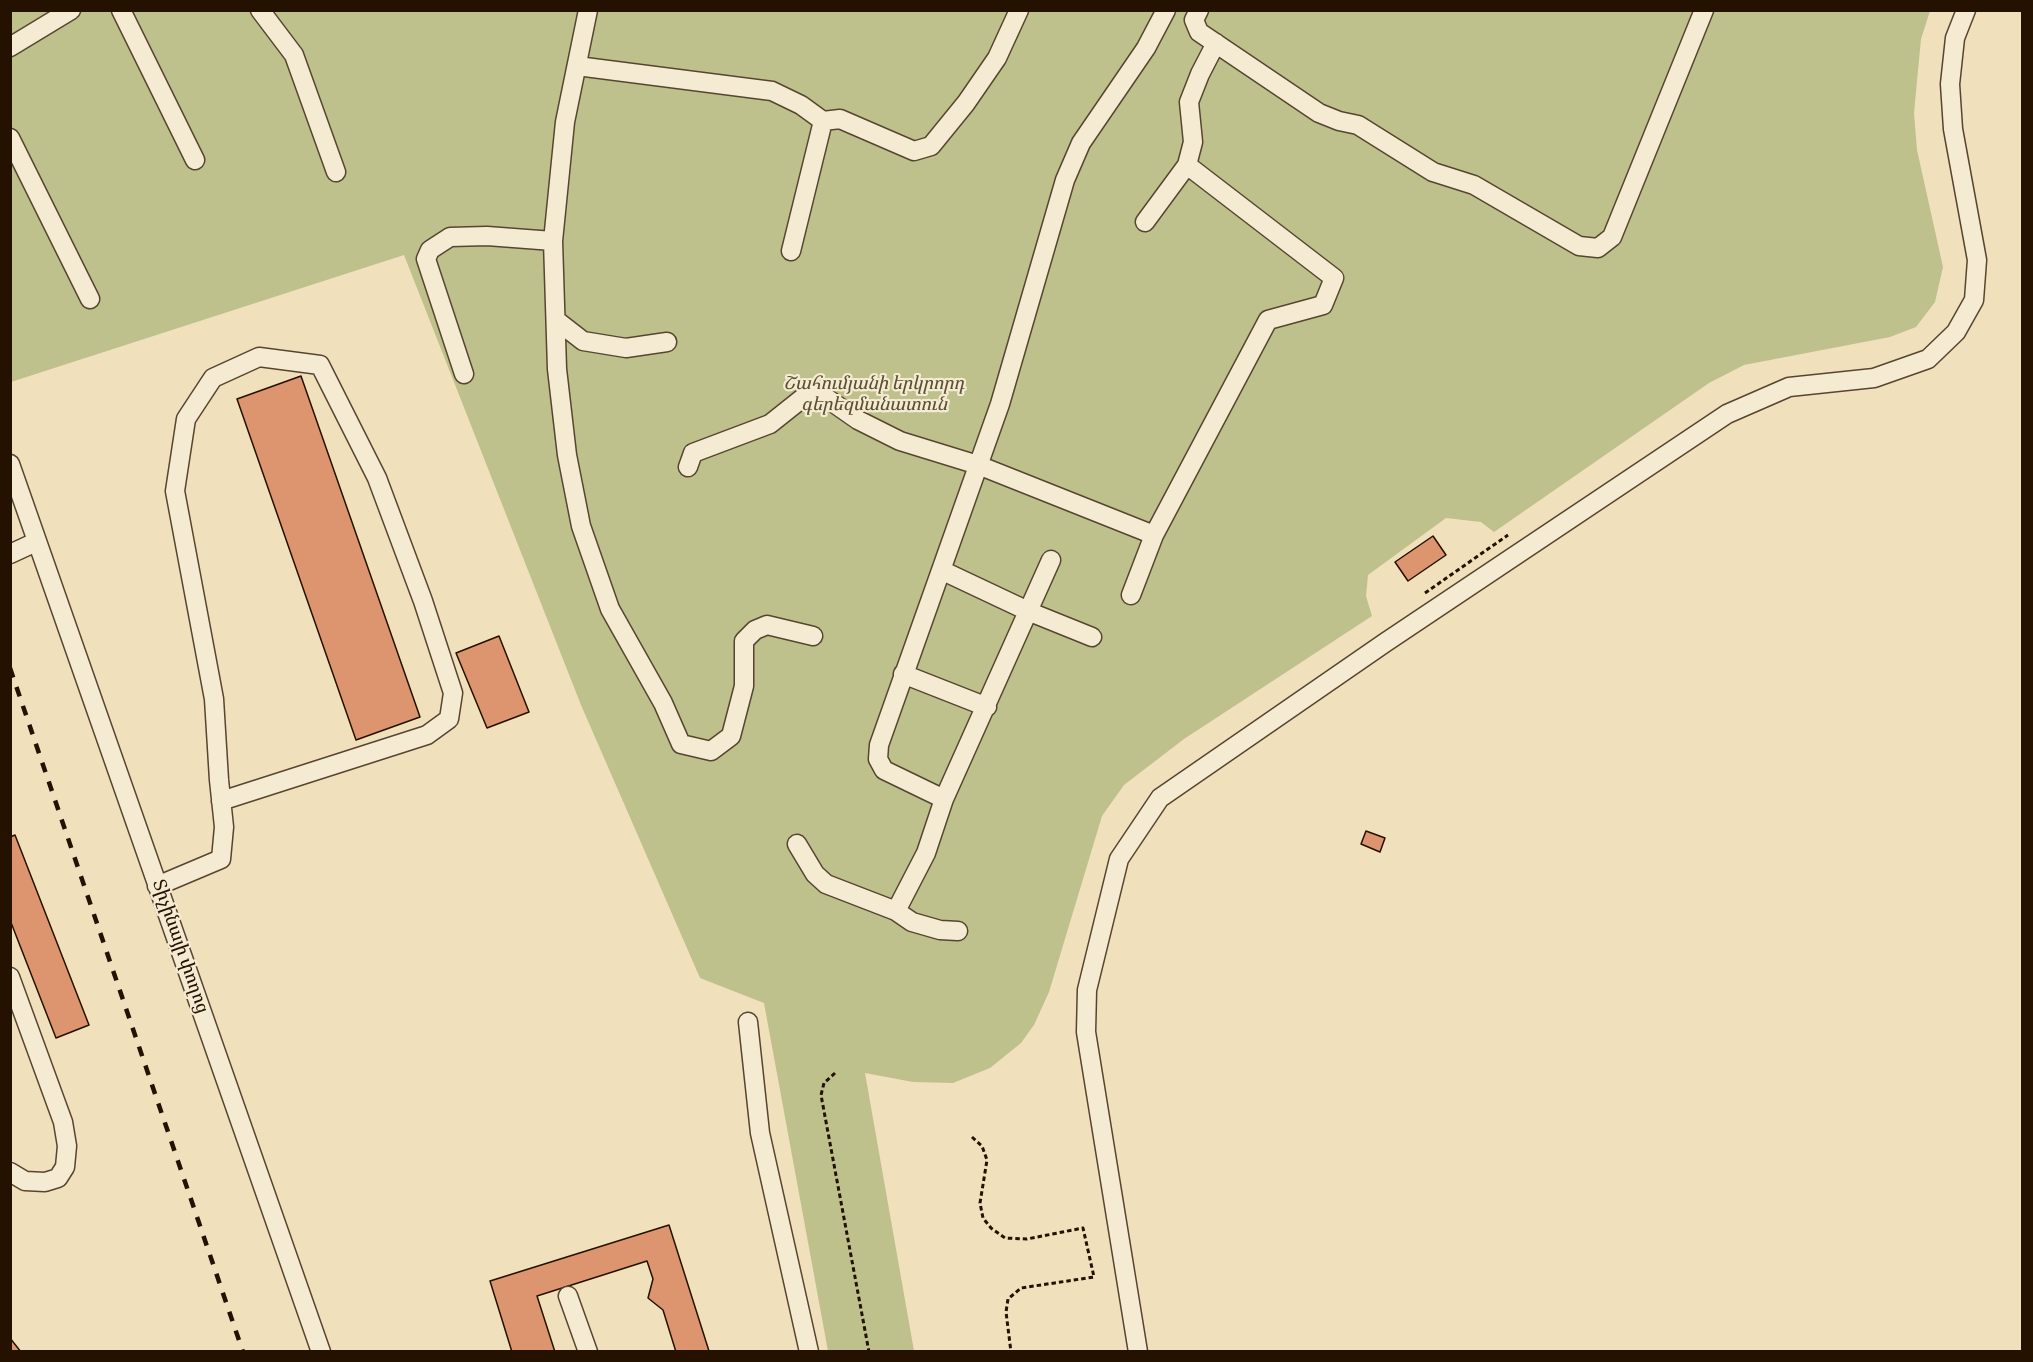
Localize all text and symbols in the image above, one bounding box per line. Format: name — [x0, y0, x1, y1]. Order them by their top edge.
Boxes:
park label: Շահումյանի երկրորդ գերեզմանատուն — [784, 374, 964, 416]
street label: Տիչինայի փողոց — [146, 877, 212, 1017]

